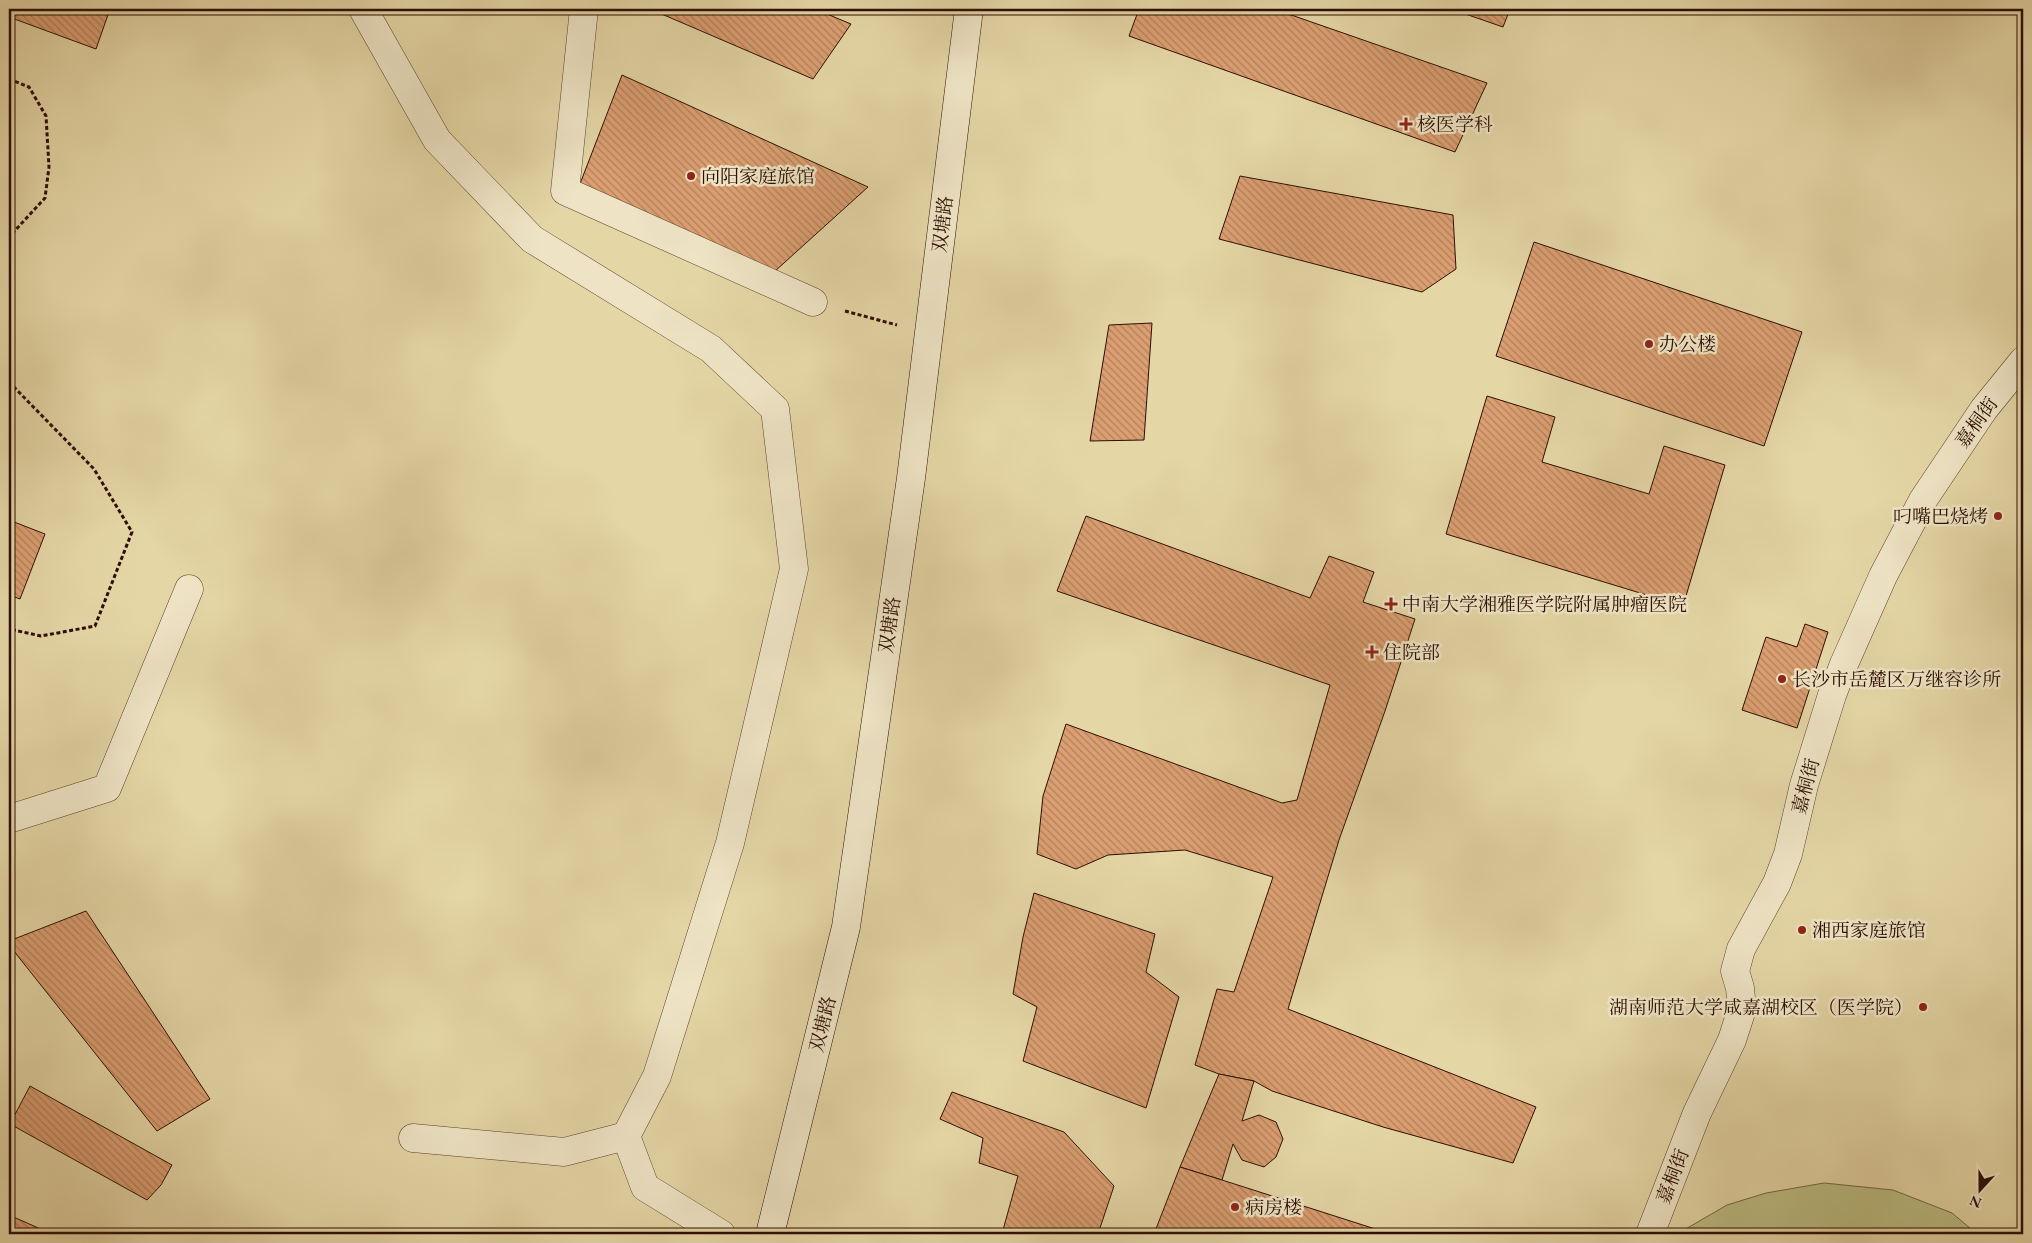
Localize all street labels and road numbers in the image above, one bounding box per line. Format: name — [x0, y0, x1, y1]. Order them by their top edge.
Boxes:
street label: 双塘路 — [927, 194, 958, 254]
street label: 嘉桐街 — [1950, 392, 2003, 453]
street label: 双塘路 — [873, 595, 906, 655]
street label: 嘉桐街 — [1786, 755, 1825, 817]
street label: 双塘路 — [803, 993, 842, 1055]
street label: 嘉桐街 — [1651, 1145, 1694, 1207]

